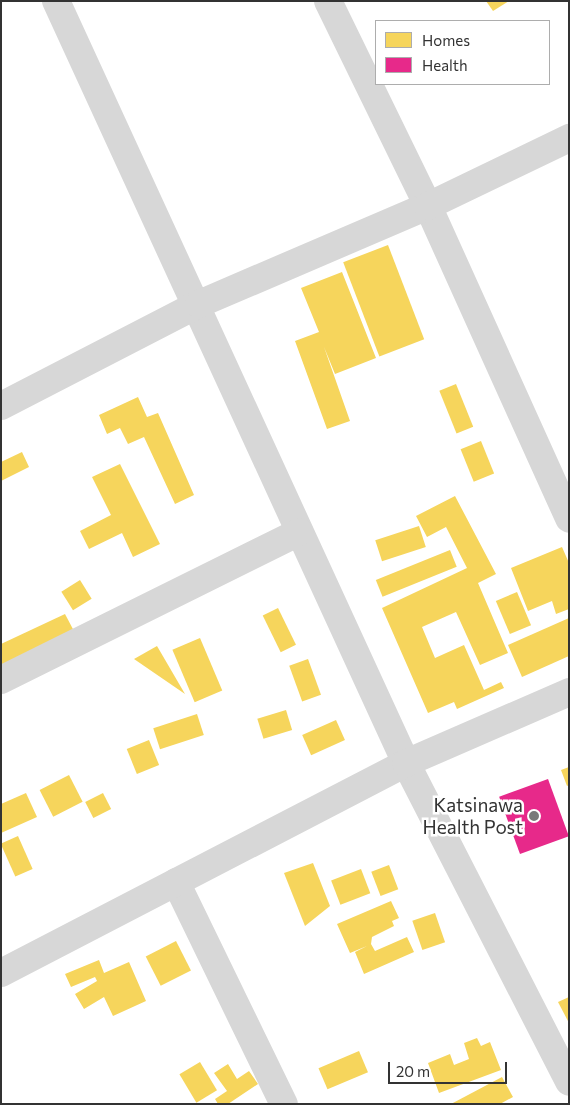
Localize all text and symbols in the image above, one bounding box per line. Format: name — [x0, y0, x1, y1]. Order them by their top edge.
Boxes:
legend — [375, 20, 550, 85]
text: Homes — [422, 31, 470, 49]
text: Health — [422, 56, 468, 74]
place label: Katsinawa Health Post — [423, 794, 523, 838]
marker: Katsinawa Health Post — [527, 809, 541, 823]
scale bar — [390, 1052, 509, 1084]
text: 20 m — [396, 1062, 430, 1080]

